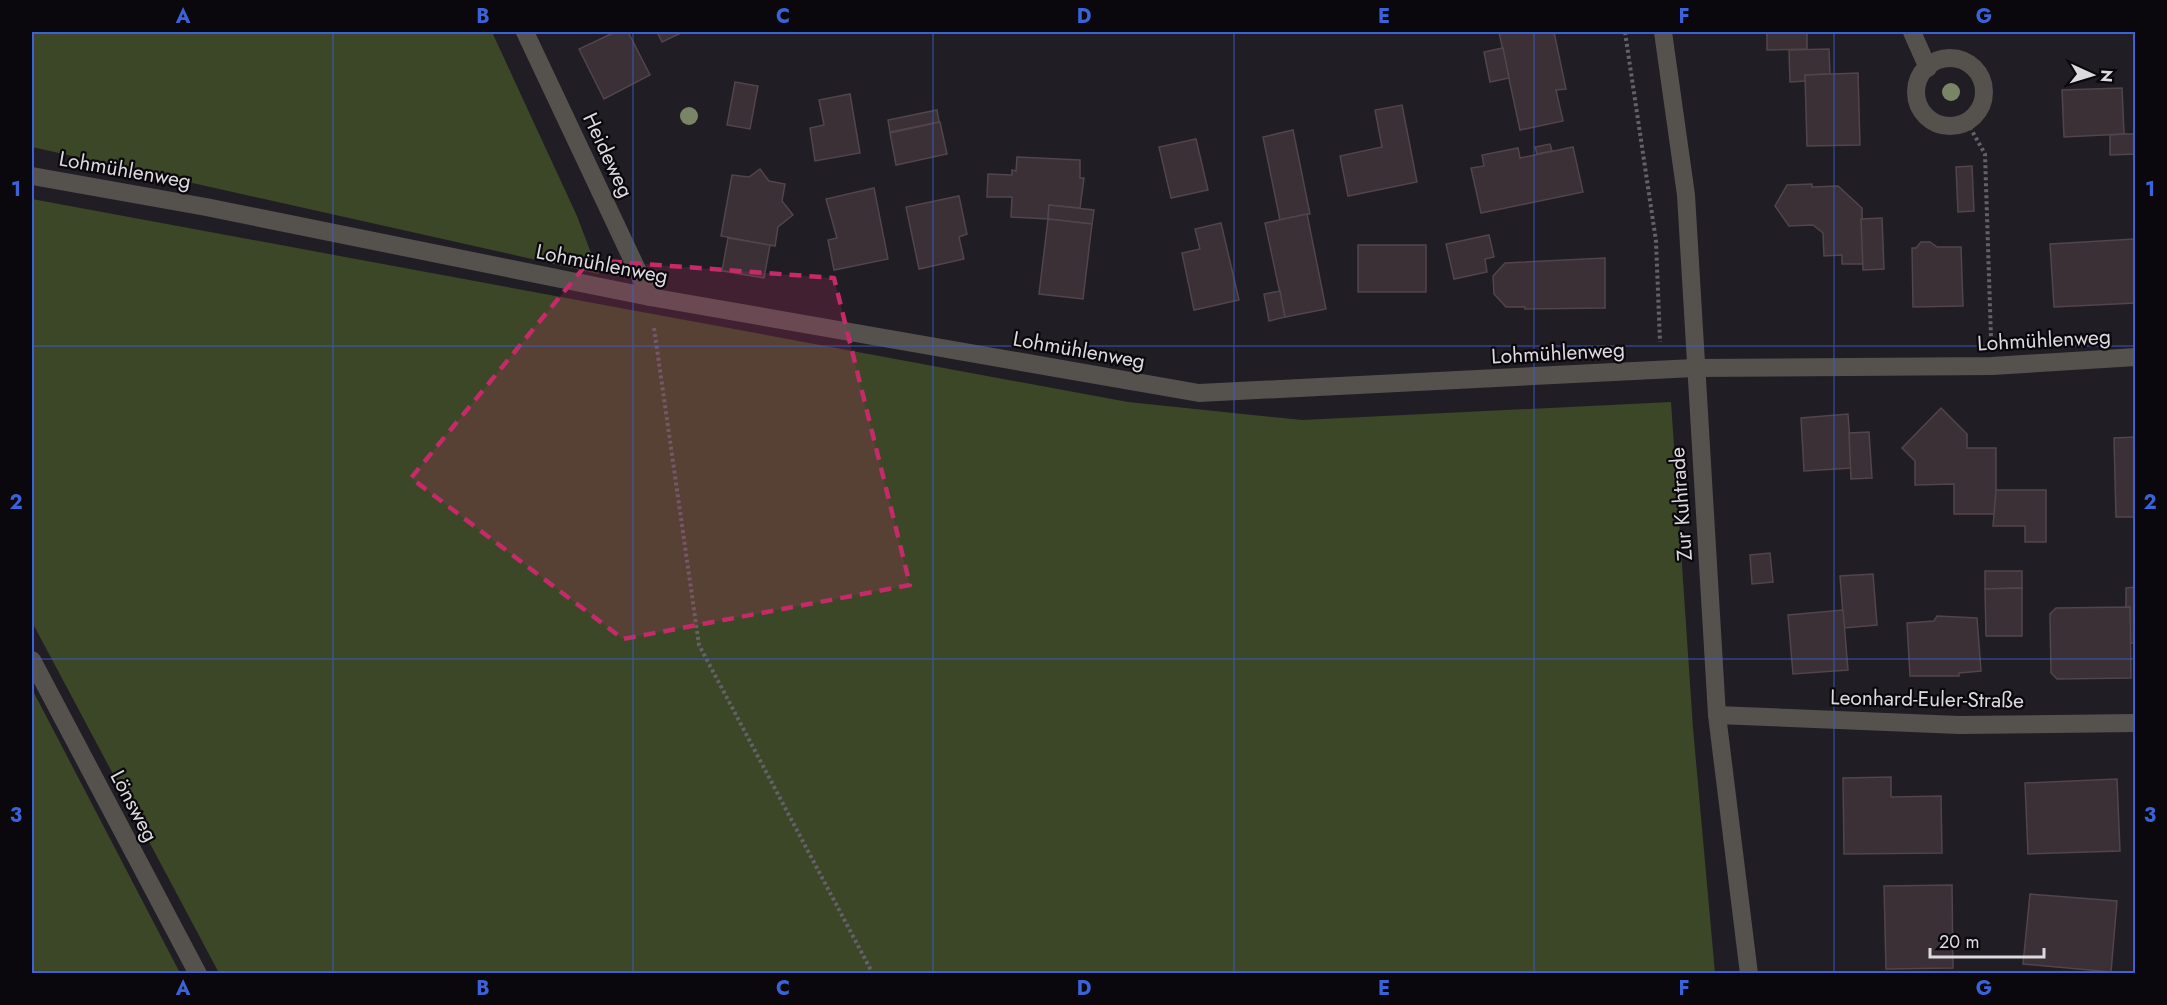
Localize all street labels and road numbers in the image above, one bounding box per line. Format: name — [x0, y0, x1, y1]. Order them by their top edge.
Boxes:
street label: Heideweg — [575, 108, 641, 202]
street label: Lohmühlenweg — [57, 144, 193, 196]
street label: Lohmühlenweg — [534, 237, 670, 291]
street label: Lohmühlenweg — [1976, 322, 2112, 358]
street label: Lohmühlenweg — [1011, 324, 1147, 376]
street label: Lohmühlenweg — [1490, 335, 1626, 371]
street label: Zur Kuhtrade — [1662, 446, 1700, 562]
street label: Leonhard-Euler-Straße — [1830, 682, 2024, 716]
street label: Lönsweg — [103, 765, 165, 847]

